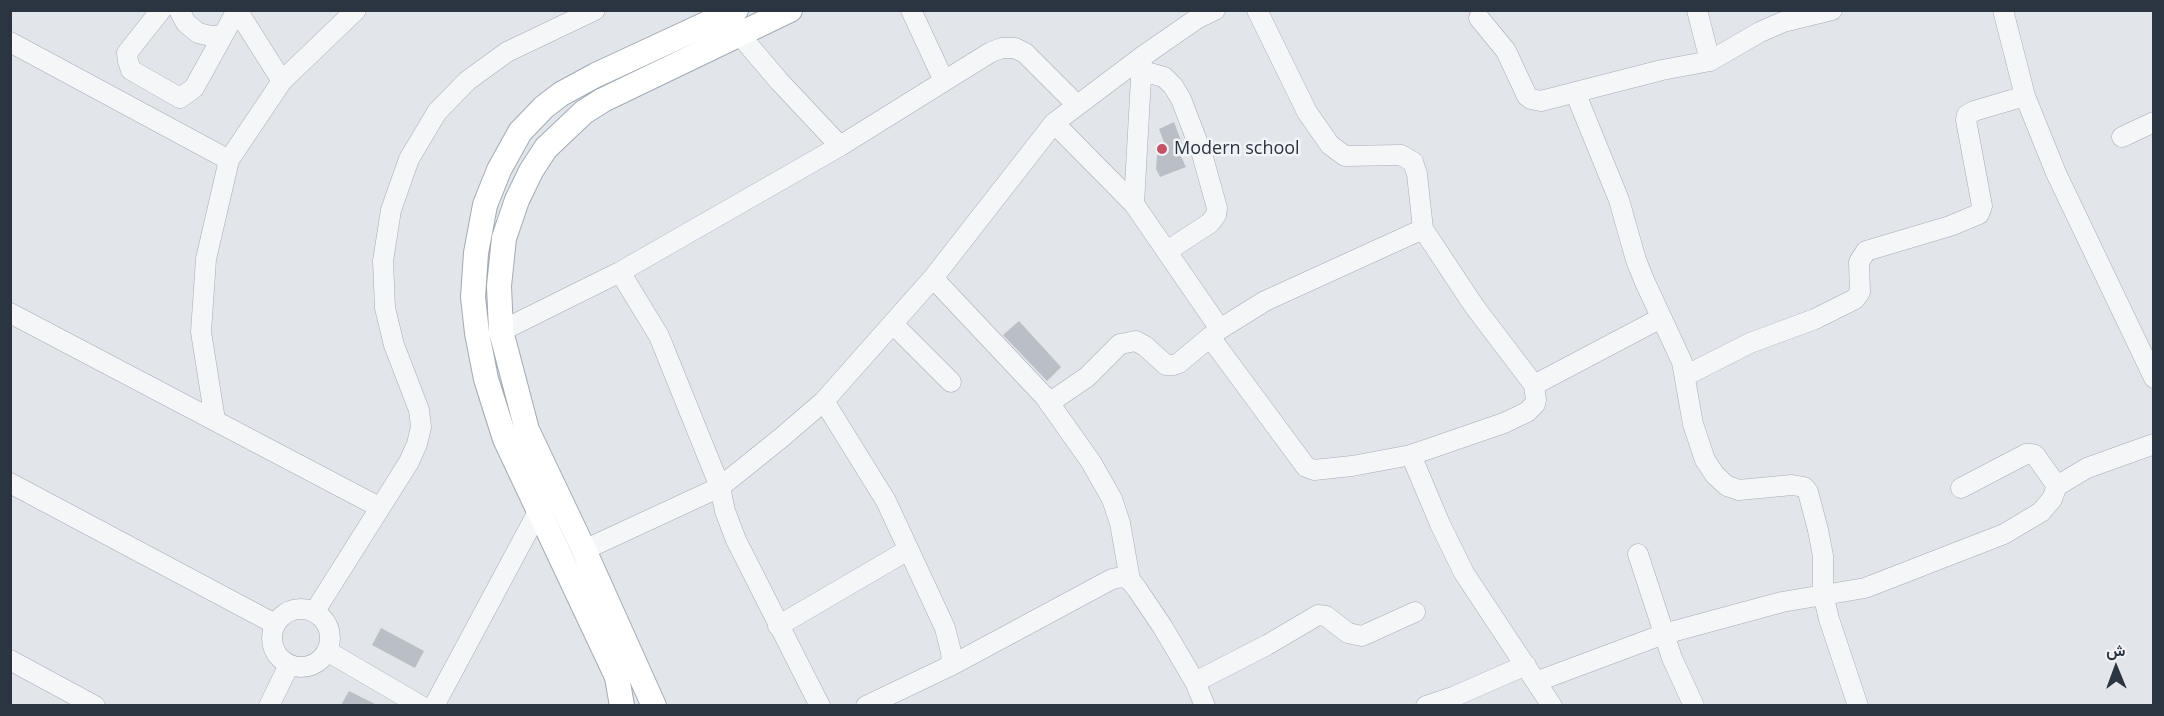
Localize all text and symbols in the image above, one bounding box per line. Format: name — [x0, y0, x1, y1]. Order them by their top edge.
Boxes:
place label: Modern school — [1174, 138, 1300, 160]
marker: Modern school — [1155, 142, 1169, 156]
north arrow — [2086, 638, 2146, 698]
text: ش — [2106, 639, 2125, 661]

